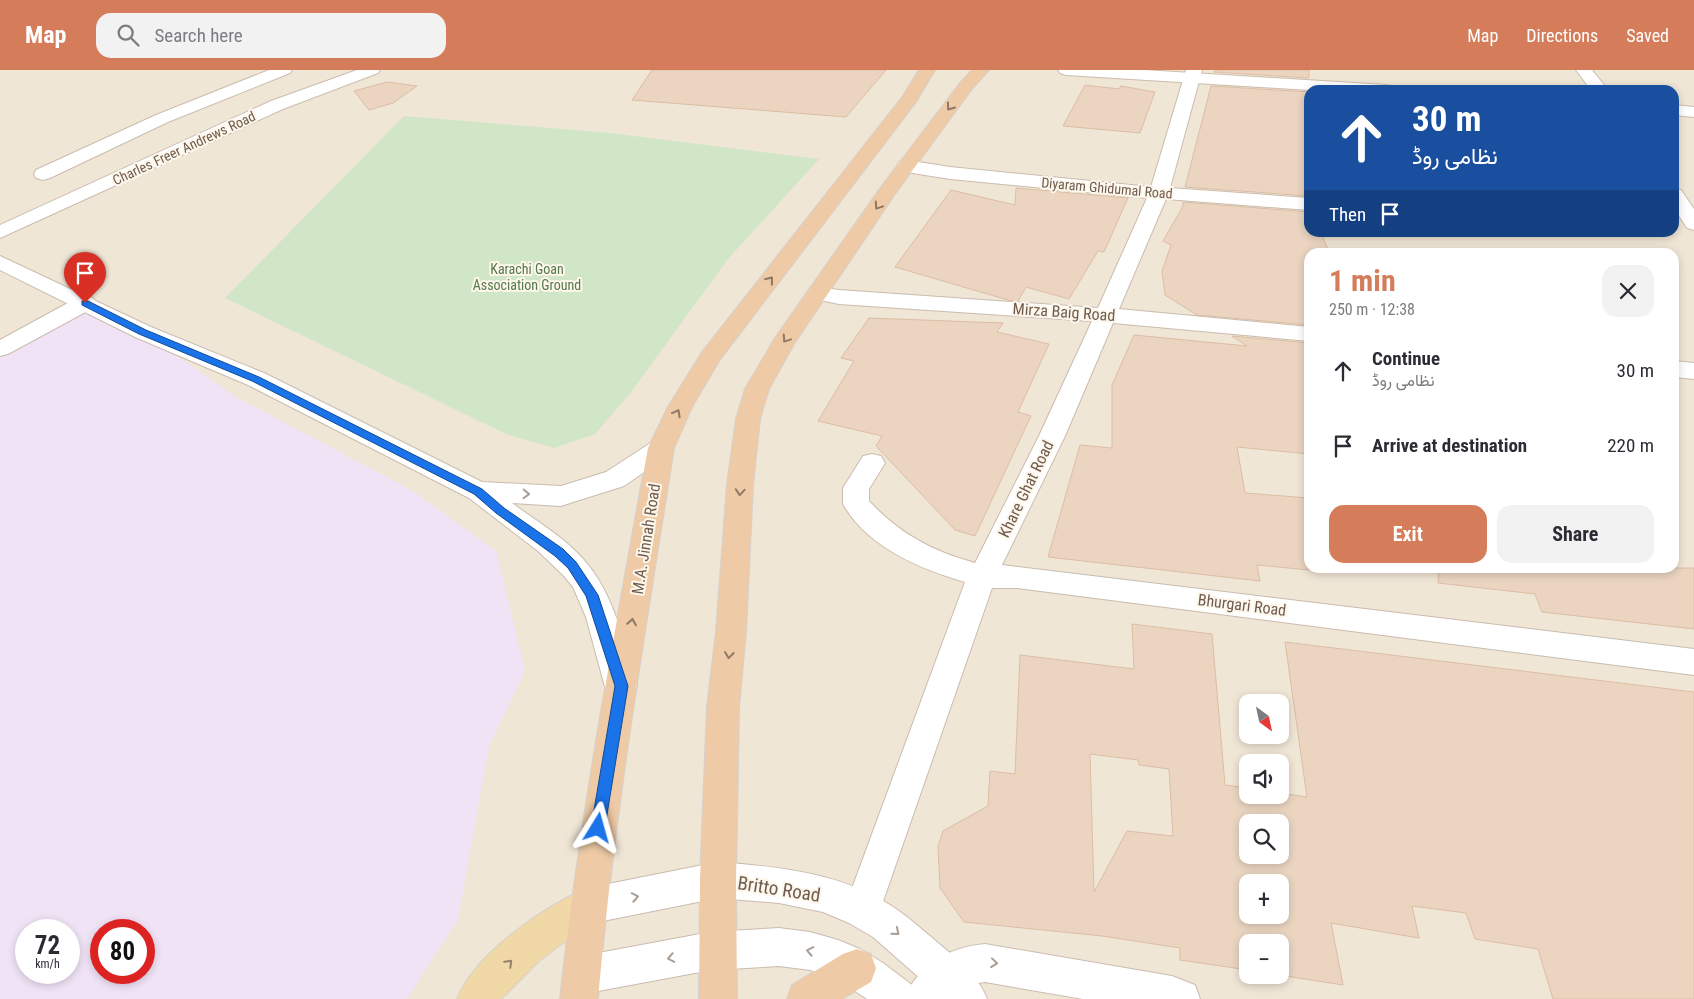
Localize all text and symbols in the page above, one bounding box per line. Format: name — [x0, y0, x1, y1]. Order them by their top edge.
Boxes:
search box — [96, 13, 446, 58]
text: Map — [25, 21, 66, 49]
icon: search — [114, 21, 142, 49]
text: Search here — [154, 24, 243, 47]
text: Map — [1467, 25, 1498, 46]
text: Directions — [1526, 25, 1598, 46]
text: Saved — [1626, 25, 1669, 46]
text: 30 m — [1412, 99, 1481, 140]
one-way arrow — [946, 102, 956, 111]
icon: ahead — [1329, 105, 1394, 170]
street label: Charles Freer Andrews Road — [110, 108, 258, 188]
text: نظامی روڈ — [1412, 144, 1498, 169]
street label: Diyaram Ghidumal Road — [1041, 174, 1173, 202]
one-way arrow — [875, 200, 884, 209]
icon: arrive — [1376, 200, 1404, 228]
text: Then — [1329, 203, 1366, 226]
pin — [64, 252, 106, 303]
icon: arrive — [71, 259, 99, 287]
park label: Karachi Goan Association Ground — [473, 261, 581, 293]
text: 1 min — [1329, 263, 1396, 298]
button: close — [1602, 265, 1654, 317]
one-way arrow — [764, 276, 773, 285]
street label: Mirza Baig Road — [1012, 299, 1116, 325]
text: 250 m · 12:38 — [1329, 300, 1415, 319]
one-way arrow — [783, 334, 792, 343]
text: Continue — [1372, 347, 1440, 370]
icon: ahead — [1329, 357, 1357, 385]
text: 30 m — [1617, 359, 1654, 382]
text: نظامی روڈ — [1372, 371, 1434, 390]
one-way arrow — [671, 409, 681, 418]
icon: arrive — [1329, 432, 1357, 460]
text: Arrive at destination — [1372, 434, 1527, 457]
text: 220 m — [1607, 434, 1654, 457]
street label: Khare Ghat Road — [994, 437, 1058, 541]
street label: M.A. Jinnah Road — [628, 482, 664, 596]
one-way arrow — [523, 489, 531, 500]
one-way arrow — [734, 489, 745, 497]
button: Exit — [1329, 505, 1487, 563]
button: Share — [1497, 505, 1654, 563]
street label: Bhurgari Road — [1197, 590, 1287, 620]
one-way arrow — [627, 617, 637, 626]
one-way arrow — [724, 651, 735, 659]
north arrow — [1239, 694, 1289, 744]
map controls — [1239, 694, 1289, 984]
button: sound — [1239, 754, 1289, 804]
position arrow — [571, 801, 623, 853]
button: search — [1239, 814, 1289, 864]
street label: Britto Road — [736, 871, 822, 907]
button: + — [1239, 874, 1289, 924]
one-way arrow — [631, 892, 640, 902]
speed limit sign: 80 — [90, 919, 155, 984]
one-way arrow — [890, 926, 899, 935]
text: 72 — [35, 931, 60, 960]
button: − — [1239, 934, 1289, 984]
one-way arrow — [806, 947, 815, 957]
one-way arrow — [667, 952, 676, 962]
text: km/h — [35, 957, 60, 971]
one-way arrow — [990, 958, 998, 969]
one-way arrow — [503, 959, 512, 968]

